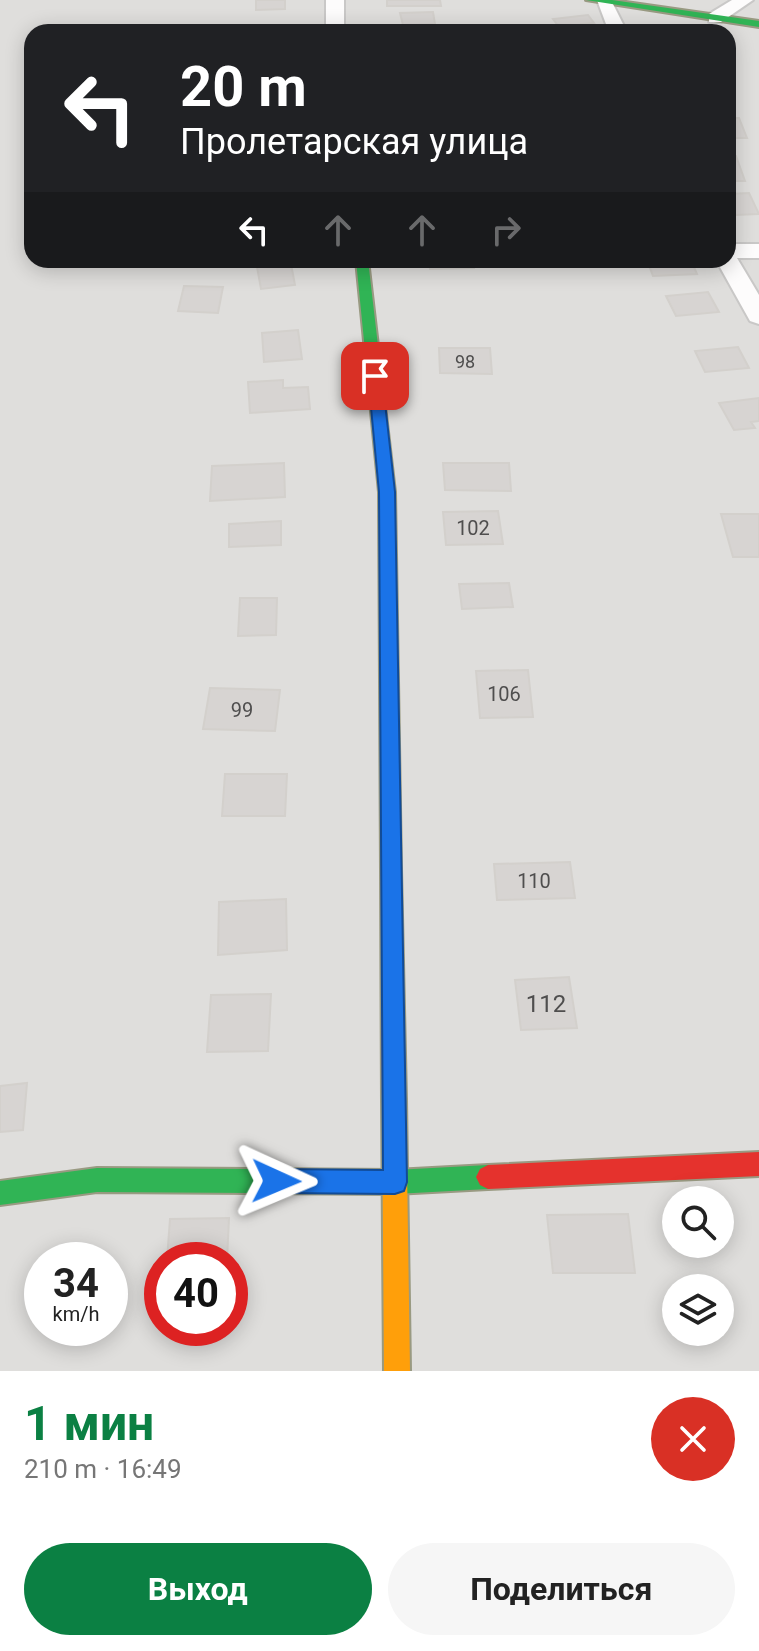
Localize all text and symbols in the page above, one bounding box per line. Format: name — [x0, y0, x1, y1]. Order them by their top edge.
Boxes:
text: 20 m — [180, 54, 307, 120]
icon: left — [48, 56, 152, 160]
text: Пролетарская улица — [180, 121, 528, 163]
icon: left — [232, 208, 276, 252]
icon: ahead — [316, 208, 360, 252]
icon: ahead — [400, 208, 444, 252]
icon: right — [484, 208, 528, 252]
pin — [341, 342, 409, 410]
house number: 98 — [455, 351, 475, 372]
icon: arrive — [353, 354, 397, 398]
house number: 102 — [456, 516, 490, 540]
house number: 106 — [487, 682, 521, 706]
house number: 99 — [231, 698, 253, 722]
house number: 110 — [517, 869, 551, 893]
house number: 112 — [526, 990, 566, 1018]
position arrow — [234, 1139, 318, 1223]
map controls — [662, 1186, 734, 1346]
button: search — [662, 1186, 734, 1258]
speed limit sign: 40 — [144, 1242, 248, 1346]
text: 34 — [53, 1260, 99, 1307]
button: layers — [662, 1274, 734, 1346]
text: km/h — [53, 1302, 99, 1326]
text: 1 мин — [24, 1395, 154, 1452]
button: close — [651, 1397, 735, 1481]
text: 210 m · 16:49 — [24, 1454, 182, 1484]
button: Выход — [24, 1543, 372, 1635]
button: Поделиться — [388, 1543, 735, 1635]

